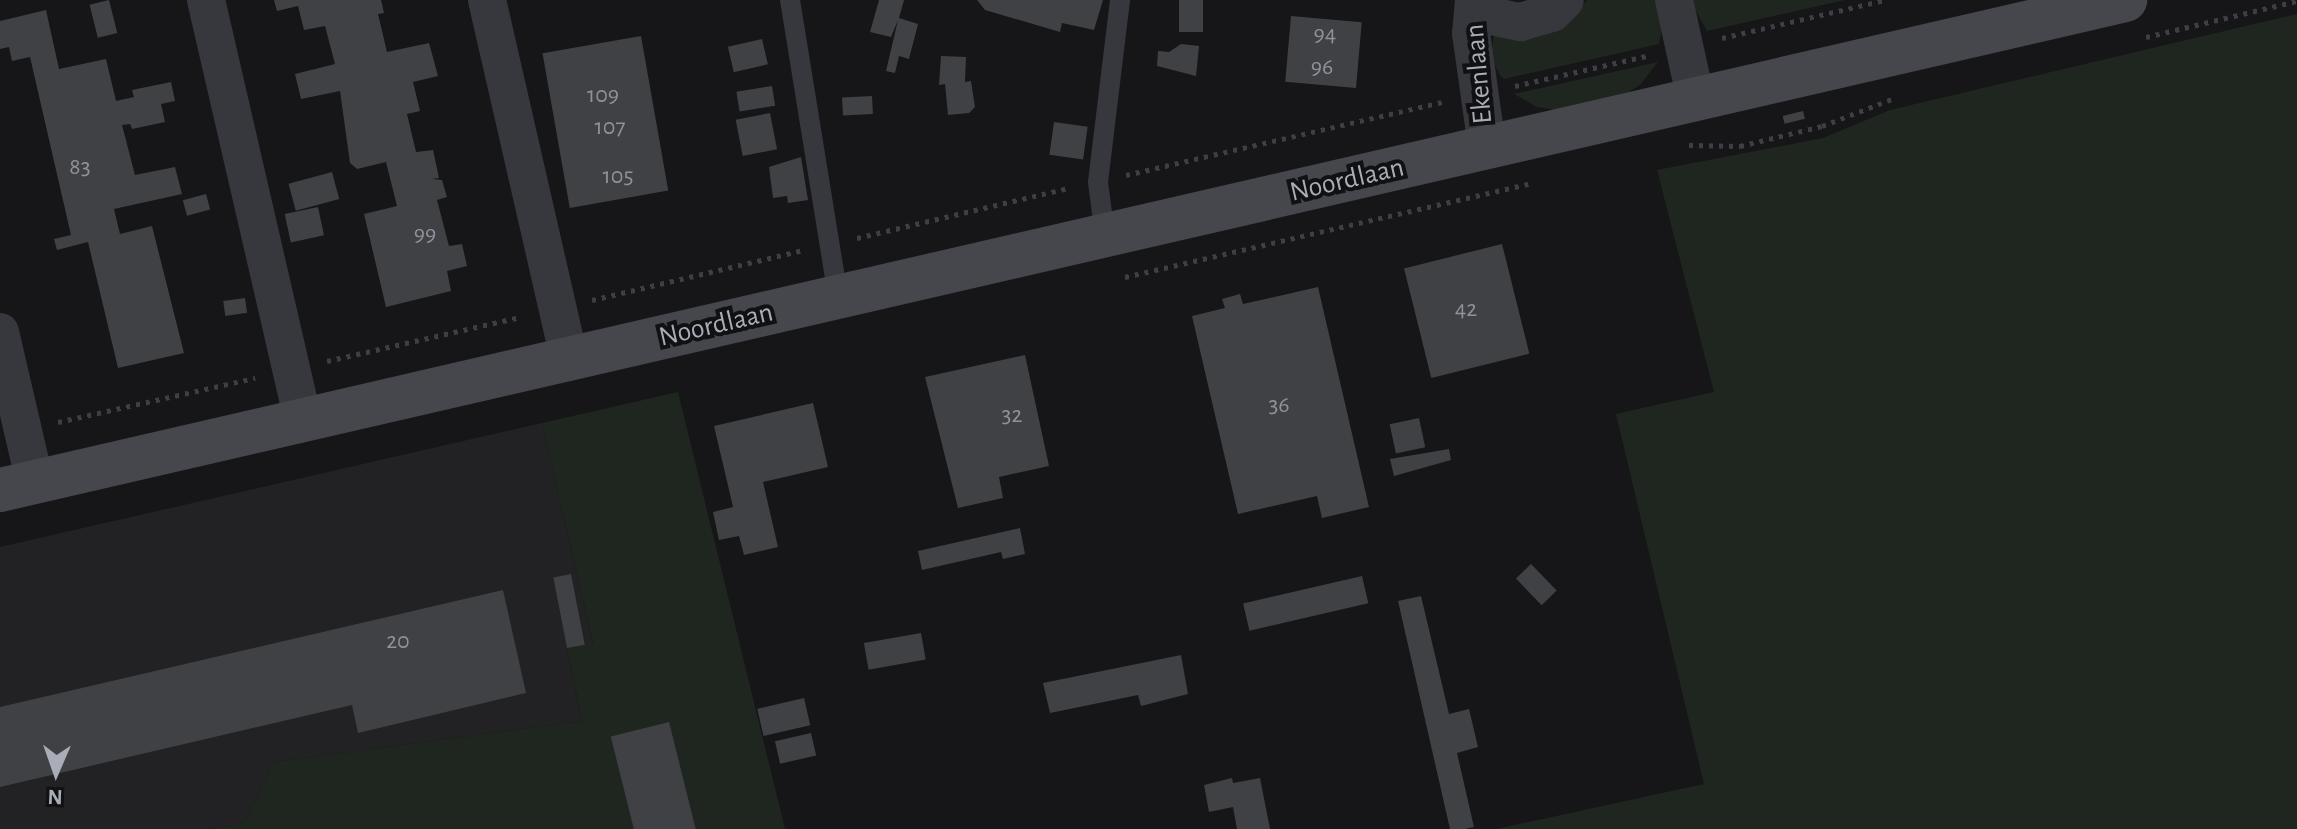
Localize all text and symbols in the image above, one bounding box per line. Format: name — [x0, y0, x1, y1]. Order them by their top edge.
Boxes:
house number: 94 — [1314, 21, 1336, 49]
street label: Ekenlaan — [1458, 23, 1500, 125]
house number: 96 — [1311, 54, 1333, 82]
house number: 109 — [587, 82, 619, 110]
house number: 107 — [595, 114, 625, 142]
street label: Noordlaan — [1287, 151, 1407, 209]
house number: 83 — [69, 154, 91, 182]
house number: 105 — [603, 163, 633, 191]
house number: 99 — [414, 221, 436, 249]
street label: Noordlaan — [656, 296, 776, 354]
house number: 42 — [1455, 296, 1477, 324]
house number: 36 — [1268, 392, 1290, 420]
house number: 32 — [1002, 402, 1022, 430]
house number: 20 — [386, 628, 410, 656]
north arrow — [16, 733, 96, 813]
text: N — [47, 786, 63, 808]

